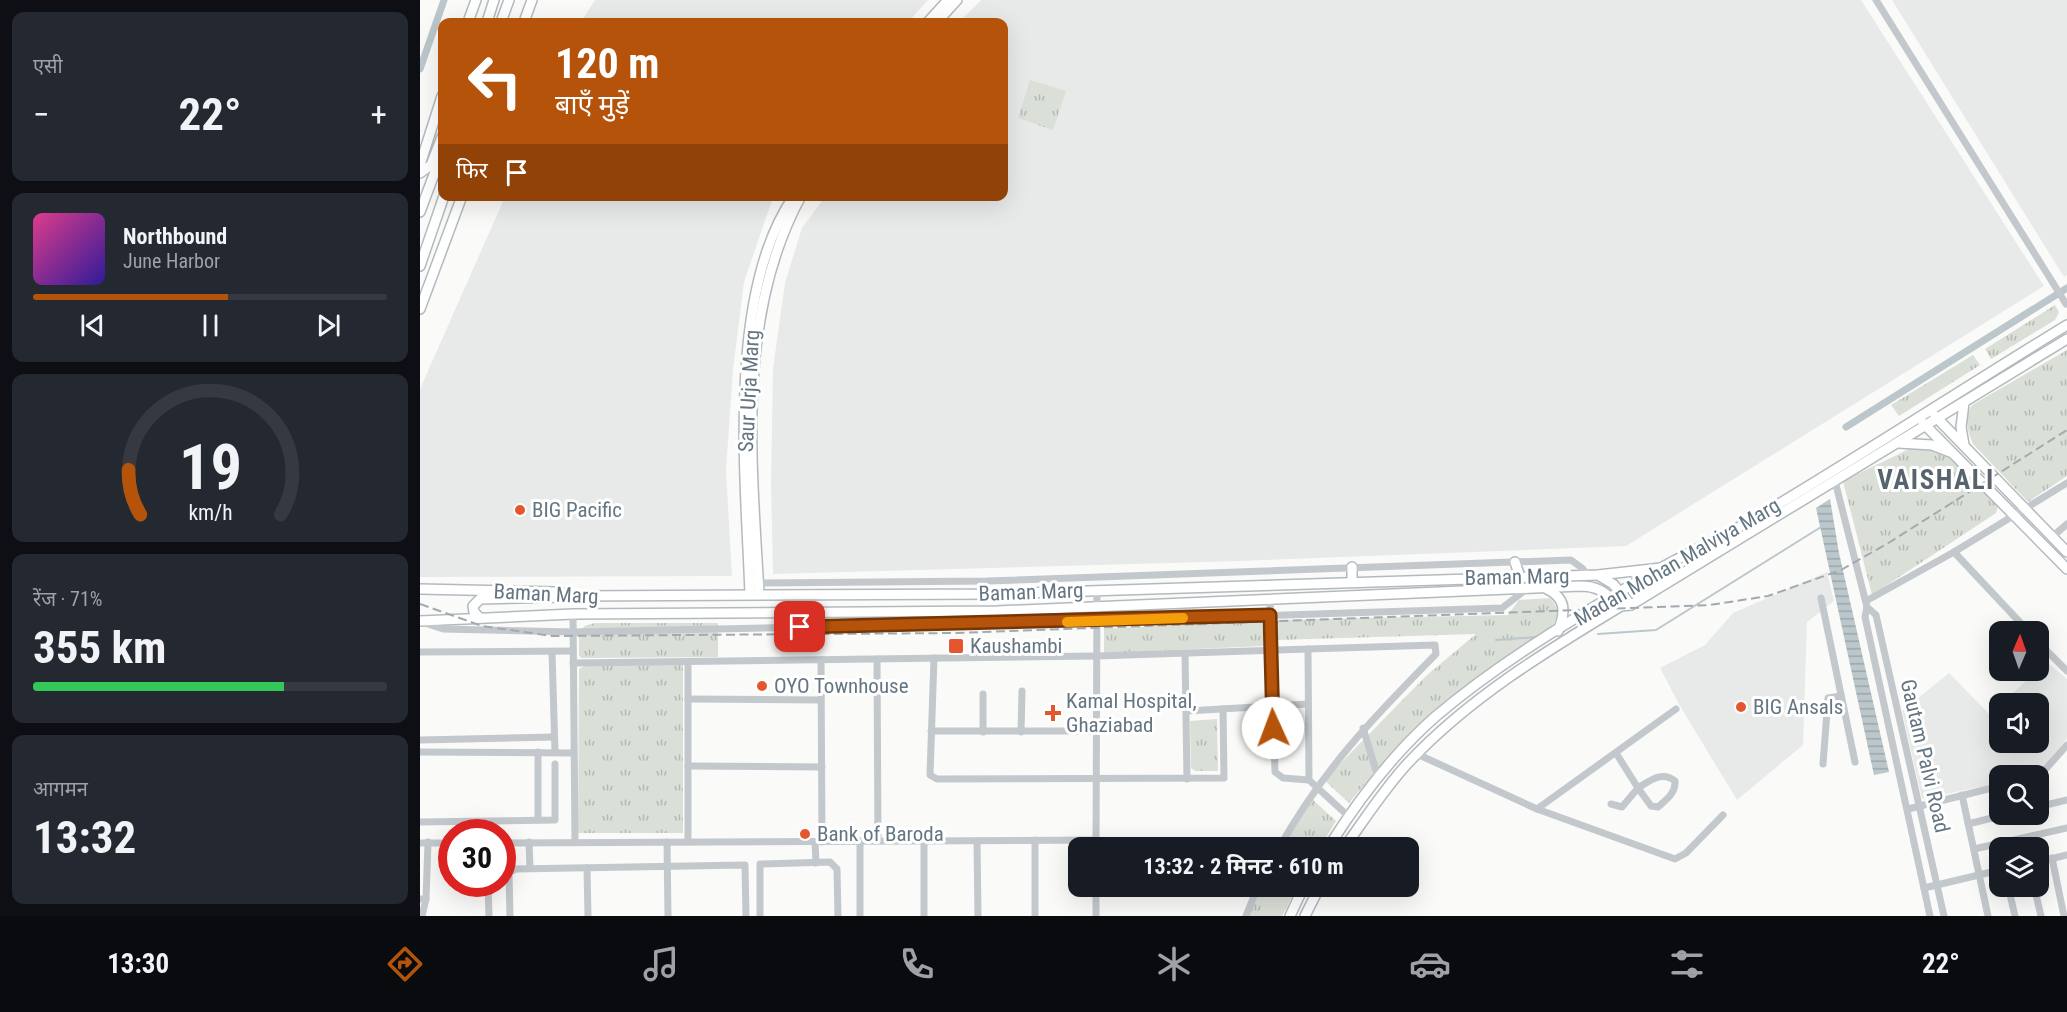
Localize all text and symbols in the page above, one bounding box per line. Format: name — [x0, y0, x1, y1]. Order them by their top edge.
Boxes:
text: 120 m — [555, 39, 660, 88]
icon: left — [456, 42, 534, 120]
text: एसी — [33, 54, 63, 78]
text: 22° — [179, 88, 242, 141]
text: बाएँ मुड़ें — [555, 89, 629, 121]
text: − — [33, 95, 50, 134]
text: + — [371, 95, 387, 134]
icon: arrive — [500, 156, 533, 189]
text: फिर — [456, 158, 488, 183]
text: Northbound — [123, 224, 227, 249]
text: June Harbor — [123, 249, 220, 273]
icon: previous — [76, 309, 109, 342]
icon: pause — [194, 309, 227, 342]
icon: next — [312, 309, 345, 342]
street label: Saur Urja Marg — [734, 329, 764, 453]
text: 19 — [178, 431, 242, 504]
district label: VAISHALI — [1877, 464, 1995, 496]
street label: Madan Mohan Malviya Marg — [1570, 493, 1784, 631]
place label: BIG Pacific — [532, 498, 622, 522]
text: km/h — [188, 500, 232, 525]
marker: BIG Pacific — [513, 503, 527, 517]
street label: Baman Marg — [1464, 564, 1570, 590]
street label: Baman Marg — [978, 578, 1084, 606]
street label: Baman Marg — [493, 579, 599, 609]
text: रेंज · 71% — [33, 587, 102, 611]
pin — [774, 601, 825, 652]
icon: arrive — [783, 610, 816, 643]
text: 355 km — [33, 621, 166, 674]
north arrow — [1989, 621, 2049, 681]
map controls — [1989, 621, 2049, 897]
place label: Kaushambi — [970, 634, 1062, 658]
marker: Kaushambi — [947, 637, 965, 655]
place label: OYO Townhouse — [774, 674, 909, 698]
street label: Gautam Palvi Road — [1896, 677, 1954, 835]
marker: OYO Townhouse — [755, 679, 769, 693]
place label: Kamal Hospital, Ghaziabad — [1066, 689, 1197, 737]
button: sound — [1989, 693, 2049, 753]
place label: BIG Ansals — [1753, 695, 1843, 719]
position arrow — [1241, 696, 1305, 760]
marker: BIG Ansals — [1734, 700, 1748, 714]
marker: Kamal Hospital, Ghaziabad — [1044, 704, 1062, 722]
button: search — [1989, 765, 2049, 825]
text: आगमन — [33, 777, 88, 801]
text: 13:32 — [33, 811, 136, 864]
speed limit sign: 30 — [438, 819, 516, 897]
place label: Bank of Baroda — [817, 822, 944, 846]
marker: Bank of Baroda — [798, 827, 812, 841]
button: layers — [1989, 837, 2049, 897]
text: 13:32 · 2 मिनट · 610 m — [1143, 854, 1344, 879]
icon: directions — [384, 943, 426, 985]
icon: music — [640, 943, 682, 985]
icon: phone — [896, 943, 938, 985]
icon: climate — [1153, 943, 1195, 985]
icon: car — [1409, 943, 1451, 985]
icon: filters — [1666, 943, 1708, 985]
text: 13:30 — [107, 948, 169, 980]
text: 22° — [1922, 948, 1960, 980]

